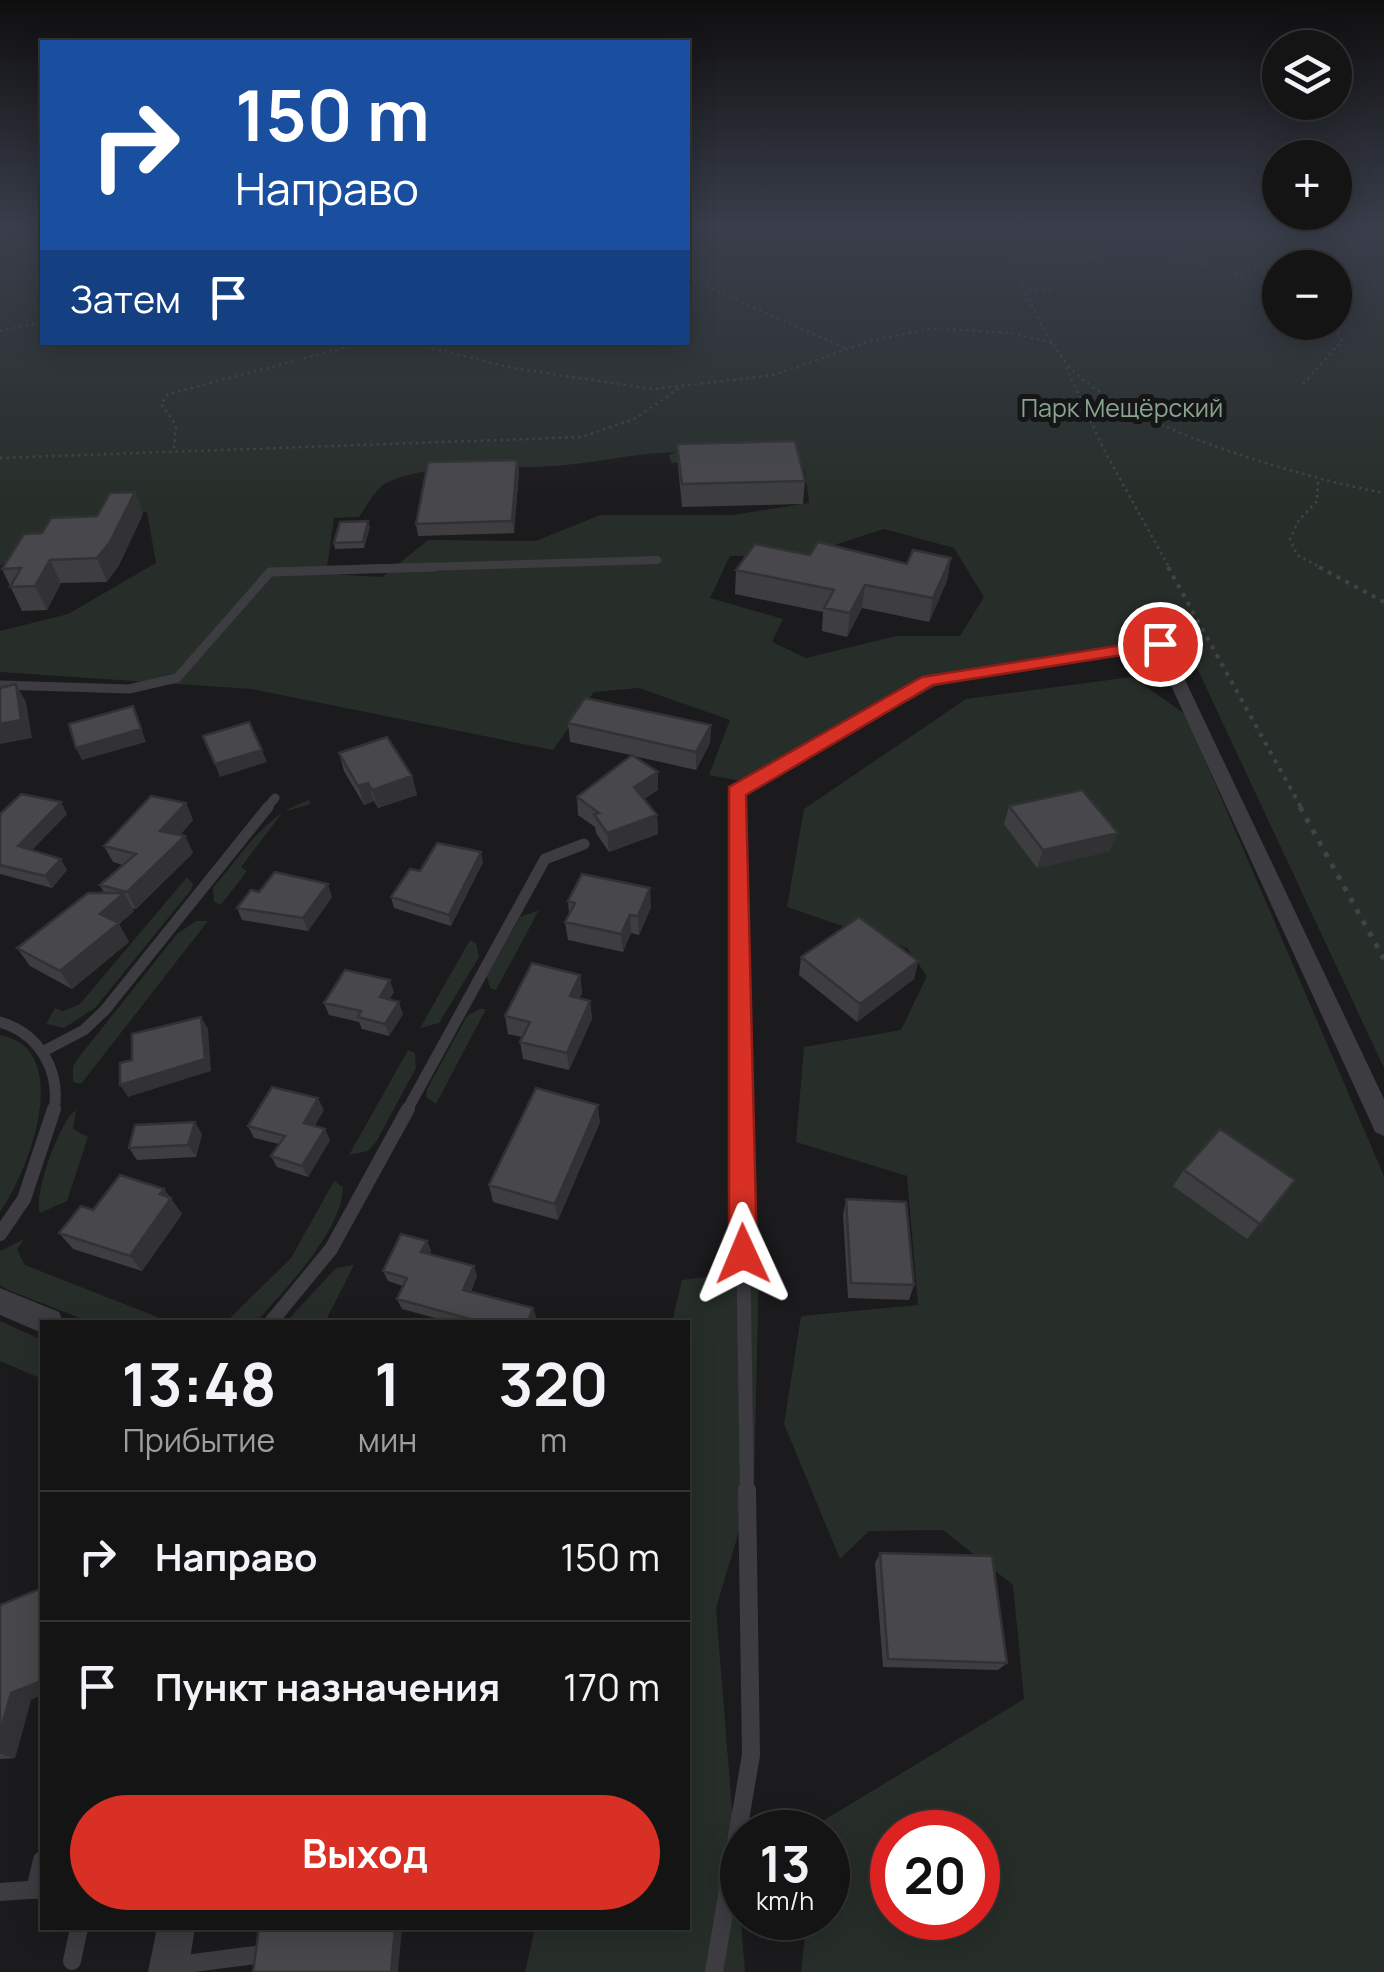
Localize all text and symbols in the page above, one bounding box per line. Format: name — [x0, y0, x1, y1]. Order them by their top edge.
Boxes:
map controls — [1262, 30, 1352, 340]
button: layers — [1262, 30, 1352, 120]
text: 150 m — [235, 66, 430, 162]
icon: right — [70, 80, 200, 210]
button: + — [1262, 140, 1352, 230]
text: Направо — [235, 157, 419, 219]
button: − — [1262, 250, 1352, 340]
icon: arrive — [201, 270, 256, 325]
text: Затем — [70, 272, 181, 324]
park label: Парк Мещёрский — [1021, 390, 1223, 425]
pin — [1118, 602, 1203, 687]
icon: arrive — [1133, 617, 1188, 672]
position arrow — [691, 1202, 795, 1306]
text: 13:48 — [121, 1342, 276, 1424]
text: 1 — [374, 1342, 401, 1424]
text: 320 — [498, 1342, 609, 1424]
text: Прибытие — [123, 1418, 275, 1462]
text: мин — [358, 1418, 417, 1462]
text: m — [540, 1418, 567, 1462]
icon: right — [70, 1529, 125, 1584]
text: Направо — [155, 1530, 317, 1582]
text: 150 m — [560, 1530, 660, 1582]
icon: arrive — [70, 1659, 125, 1714]
text: Пункт назначения — [155, 1660, 500, 1712]
text: 170 m — [563, 1660, 660, 1712]
button: Выход — [70, 1795, 660, 1910]
speed limit sign: 20 — [870, 1810, 1000, 1940]
text: 13 — [760, 1829, 810, 1897]
text: km/h — [756, 1883, 814, 1918]

